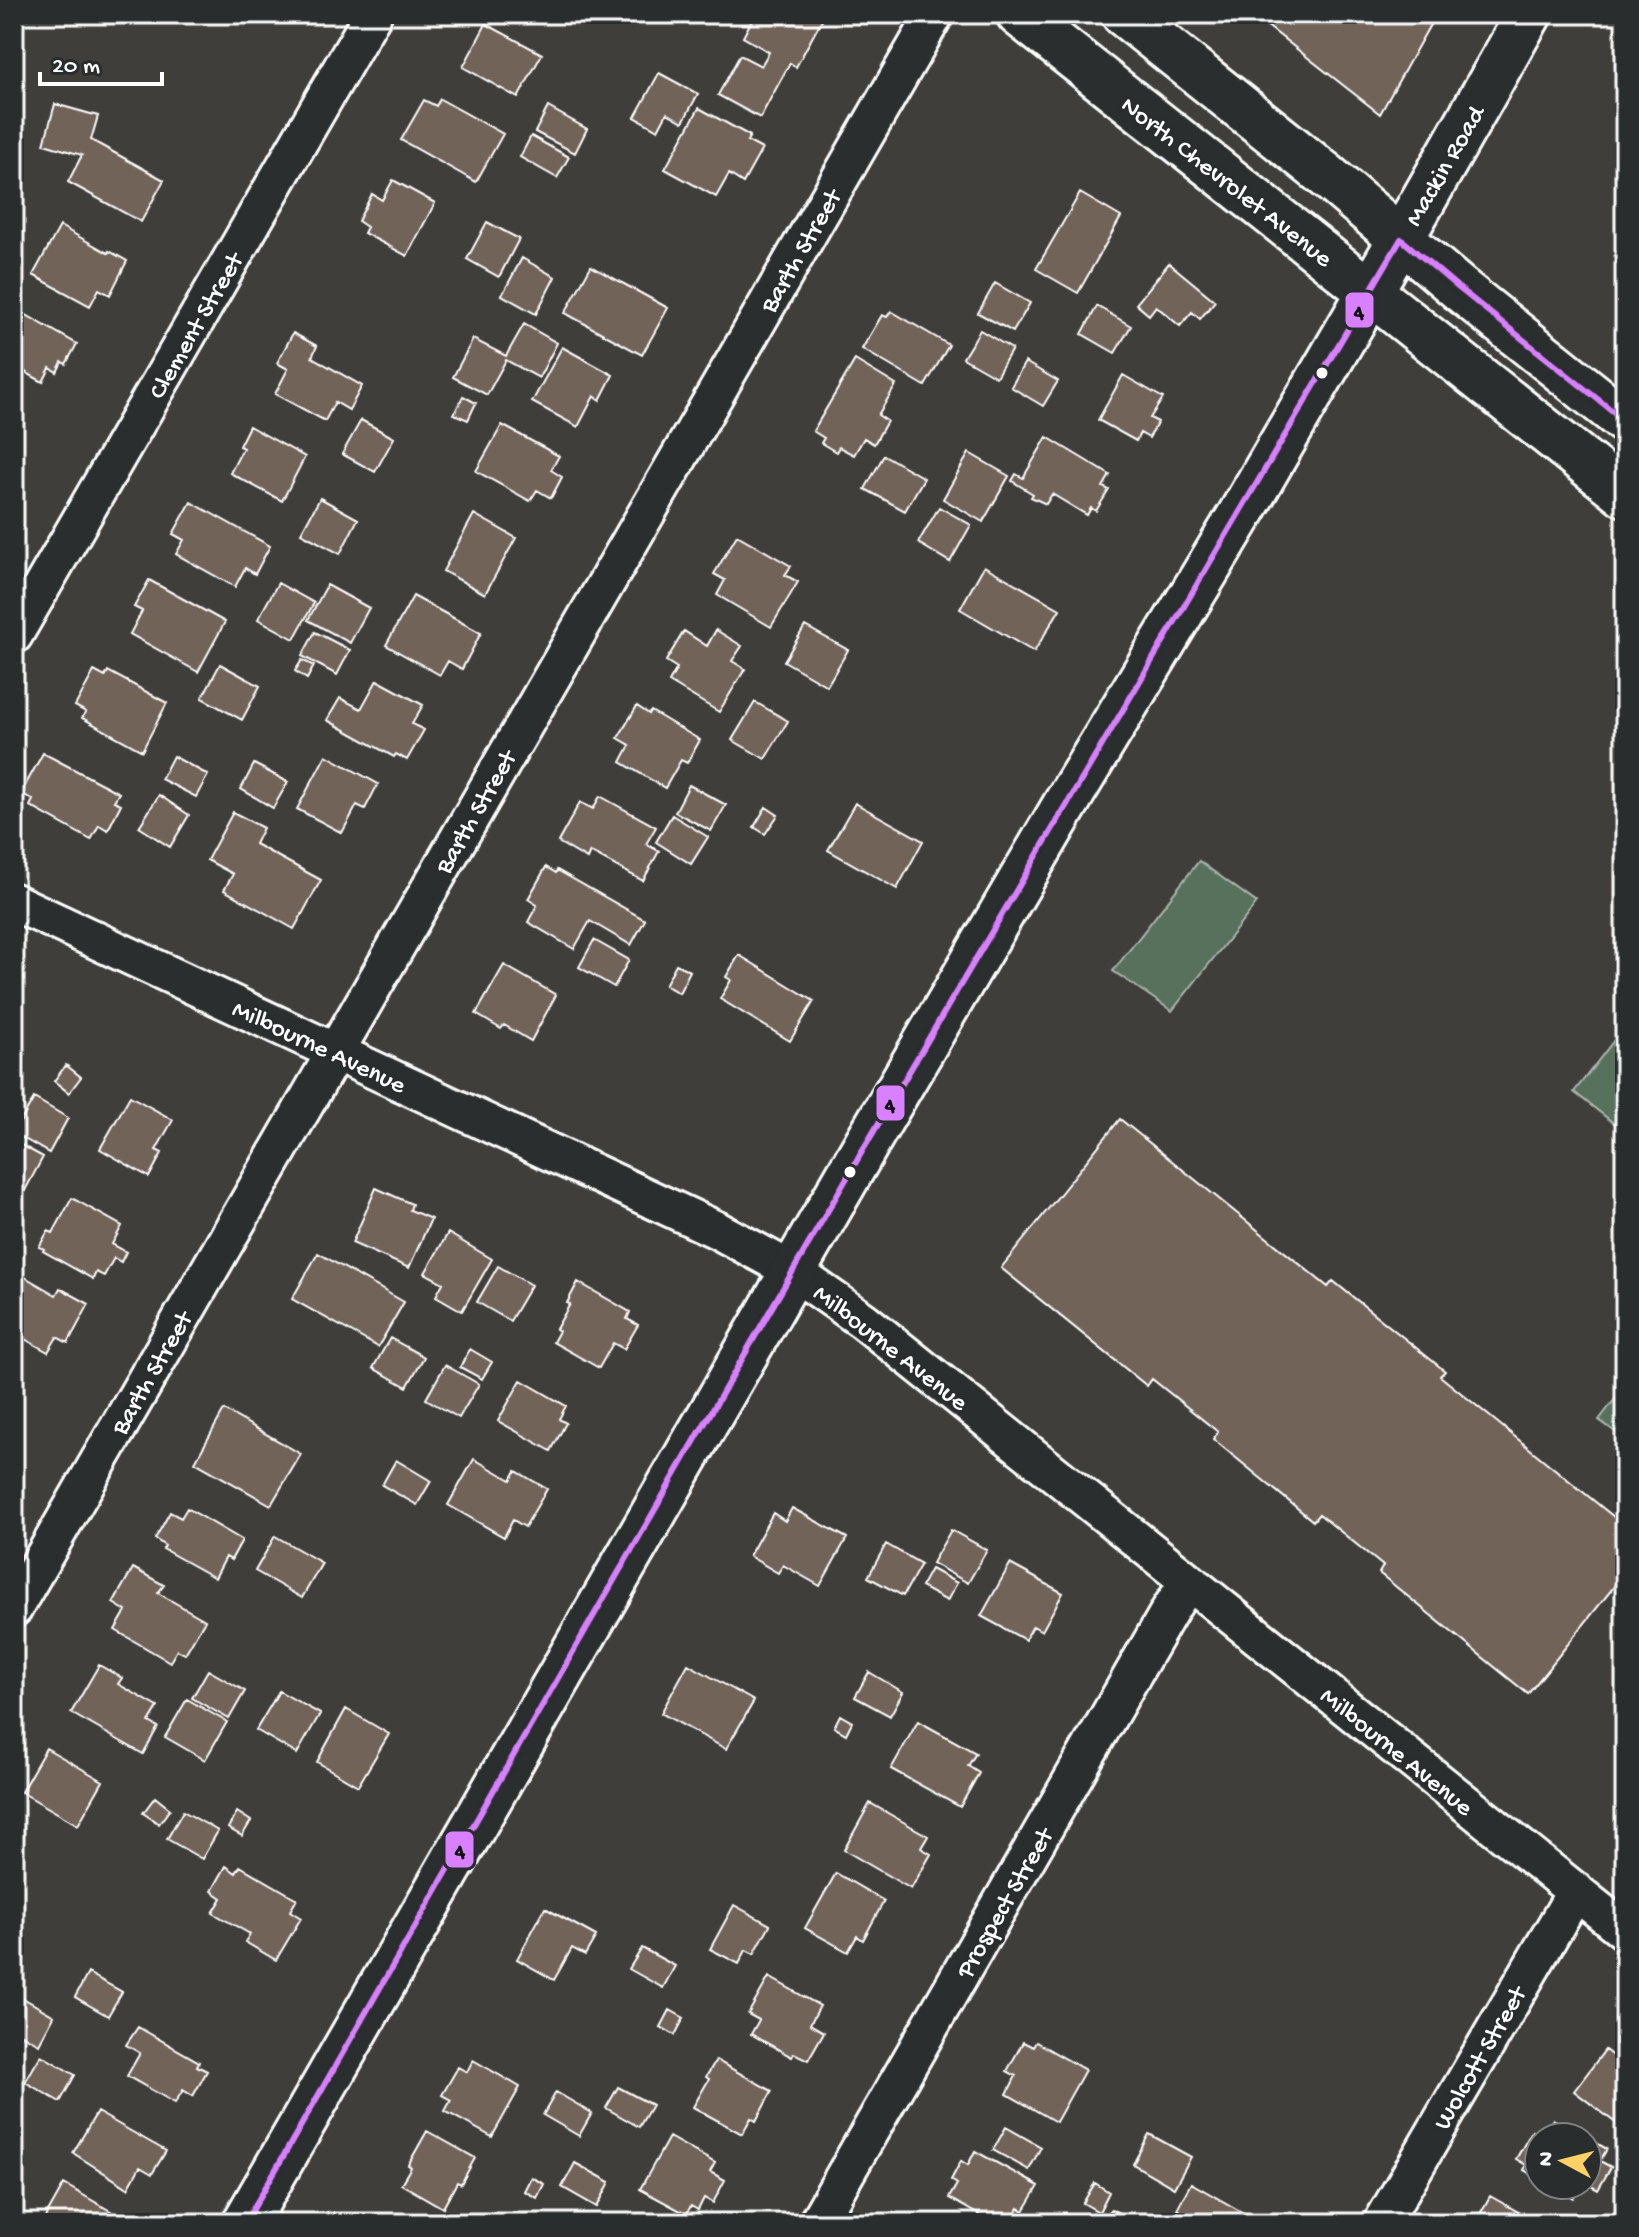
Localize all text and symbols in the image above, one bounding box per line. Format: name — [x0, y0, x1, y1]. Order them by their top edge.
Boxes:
scale bar — [40, 36, 162, 86]
text: 20 m — [52, 53, 100, 82]
street label: North Chevrolet Avenue — [1113, 91, 1338, 276]
street label: Mackin Road — [1400, 100, 1495, 233]
street label: Barth Street — [755, 183, 852, 320]
street label: Clement Street — [144, 247, 253, 406]
line badge: 4 — [1344, 291, 1375, 329]
text: 4 — [1353, 301, 1365, 327]
unlabelled marker — [1314, 365, 1330, 381]
street label: Barth Street — [430, 744, 527, 881]
street label: Milbourne Avenue — [226, 995, 410, 1103]
line badge: 4 — [875, 1084, 906, 1122]
text: 4 — [884, 1094, 896, 1120]
unlabelled marker — [842, 1164, 858, 1180]
street label: Milbourne Avenue — [806, 1279, 973, 1420]
street label: Barth Street — [106, 1305, 203, 1442]
street label: Milbourne Avenue — [1312, 1682, 1478, 1825]
street label: Prospect Street — [951, 1822, 1063, 1986]
line badge: 4 — [444, 1830, 475, 1869]
text: 4 — [454, 1840, 466, 1866]
street label: Wolcott Street — [1428, 1980, 1537, 2136]
north arrow — [1523, 2121, 1603, 2201]
text: N — [1533, 2150, 1561, 2168]

